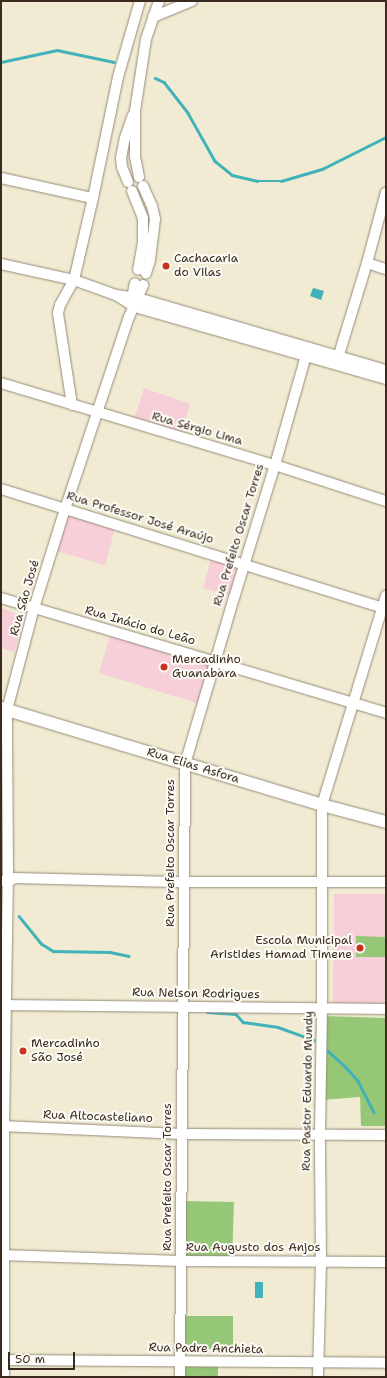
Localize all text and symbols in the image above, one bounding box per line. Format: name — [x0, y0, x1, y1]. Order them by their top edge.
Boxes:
place label: Cachacaria do Vilas — [174, 252, 238, 280]
marker: Cachacaria do Vilas — [161, 261, 171, 271]
street label: Rua Sérgio Lima — [150, 409, 244, 449]
street label: Rua Prefeito Oscar Torres — [210, 462, 268, 608]
street label: Rua Professor José Araújo — [65, 489, 215, 547]
street label: Rua São José — [7, 558, 43, 638]
street label: Rua Inácio do Leão — [83, 603, 197, 649]
place label: Mercadinho Guanabara — [172, 653, 241, 681]
marker: Mercadinho Guanabara — [159, 662, 169, 672]
street label: Rua Elias Asfora — [145, 745, 241, 787]
street label: Rua Prefeito Oscar Torres — [164, 779, 178, 927]
place label: Escola Municipal Aristides Hamad Timene — [210, 934, 352, 962]
marker: Escola Municipal Aristides Hamad Timene — [355, 943, 365, 953]
street label: Rua Nelson Rodrigues — [132, 986, 260, 1002]
street label: Rua Pastor Eduardo Mundy — [299, 1011, 317, 1171]
place label: Mercadinho São José — [31, 1037, 100, 1065]
marker: Mercadinho São José — [18, 1046, 28, 1056]
street label: Rua Prefeito Oscar Torres — [161, 1103, 175, 1251]
street label: Rua Altocasteliano — [43, 1108, 153, 1126]
street label: Rua Augusto dos Anjos — [186, 1241, 320, 1255]
street label: Rua Padre Anchieta — [148, 1341, 264, 1357]
scale bar — [10, 1344, 77, 1370]
text: 50 m — [15, 1351, 45, 1367]

